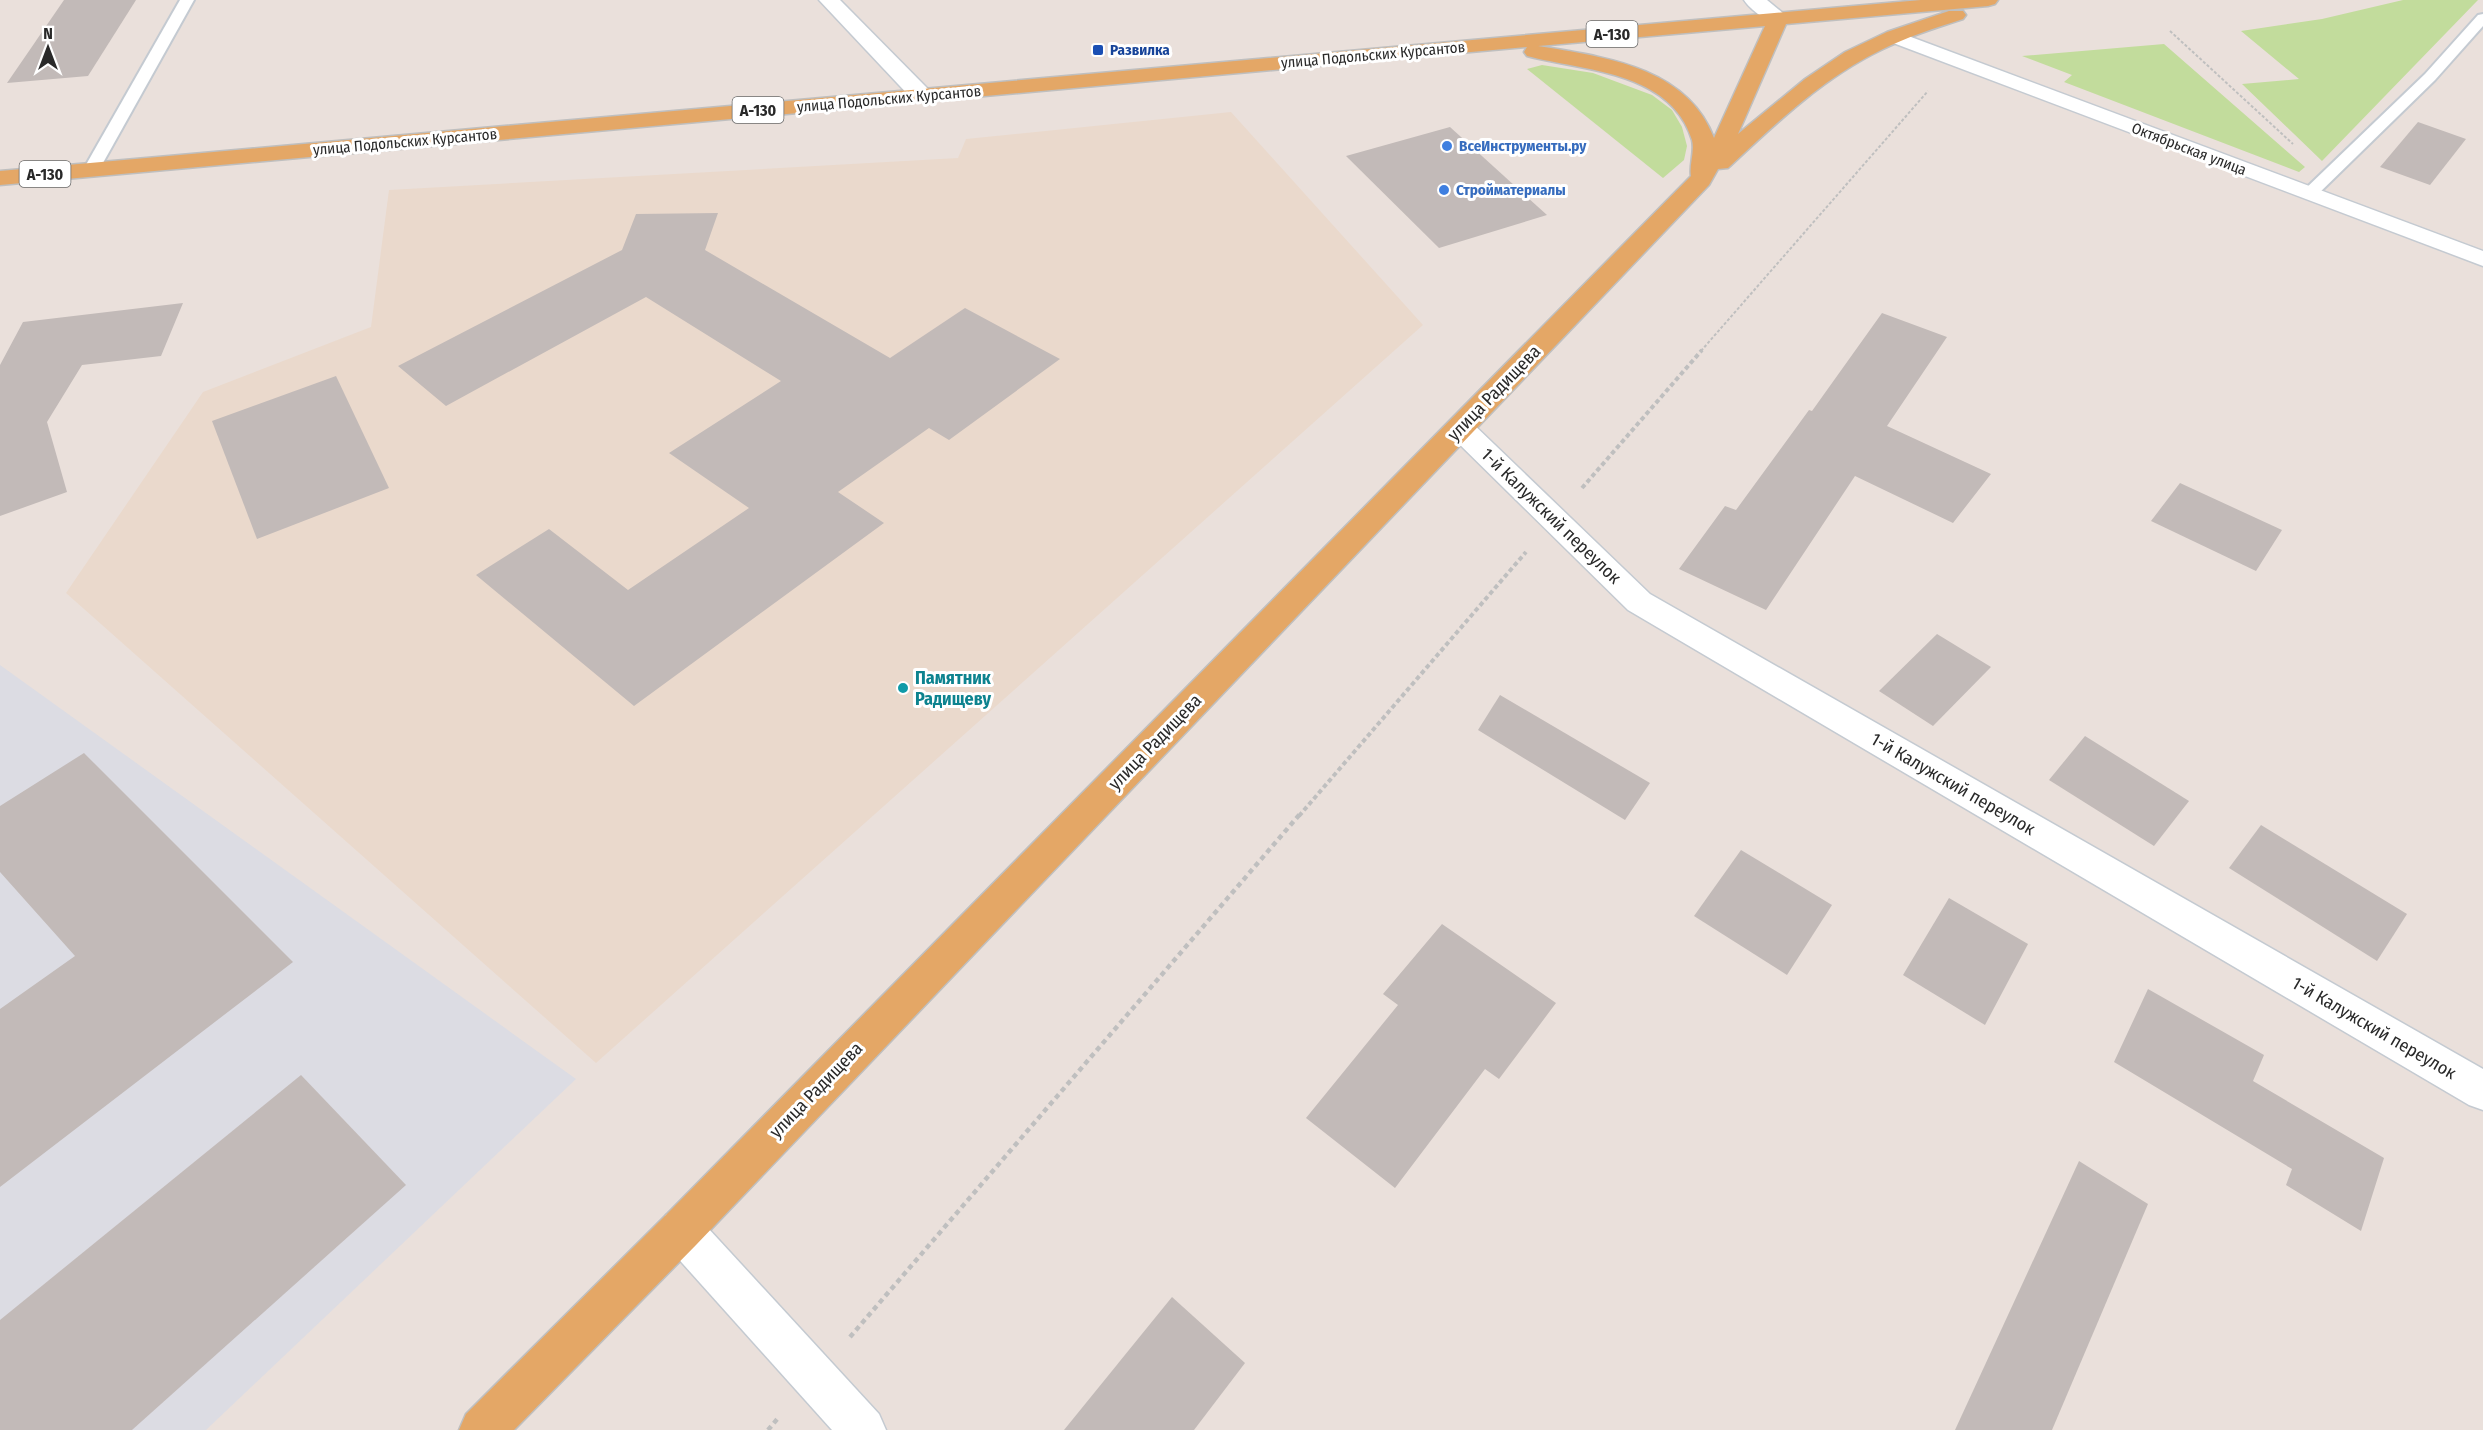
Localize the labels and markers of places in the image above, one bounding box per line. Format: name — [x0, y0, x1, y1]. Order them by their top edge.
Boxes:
place label: Развилка — [1110, 41, 1170, 59]
marker: Развилка — [1091, 43, 1105, 57]
place label: ВсеИнструменты.ру — [1459, 137, 1587, 155]
marker: ВсеИнструменты.ру — [1440, 139, 1454, 153]
place label: Стройматериалы — [1456, 181, 1566, 199]
marker: Стройматериалы — [1437, 183, 1451, 197]
place label: Памятник Радищеву — [915, 667, 992, 710]
marker: Памятник Радищеву — [896, 681, 910, 695]

